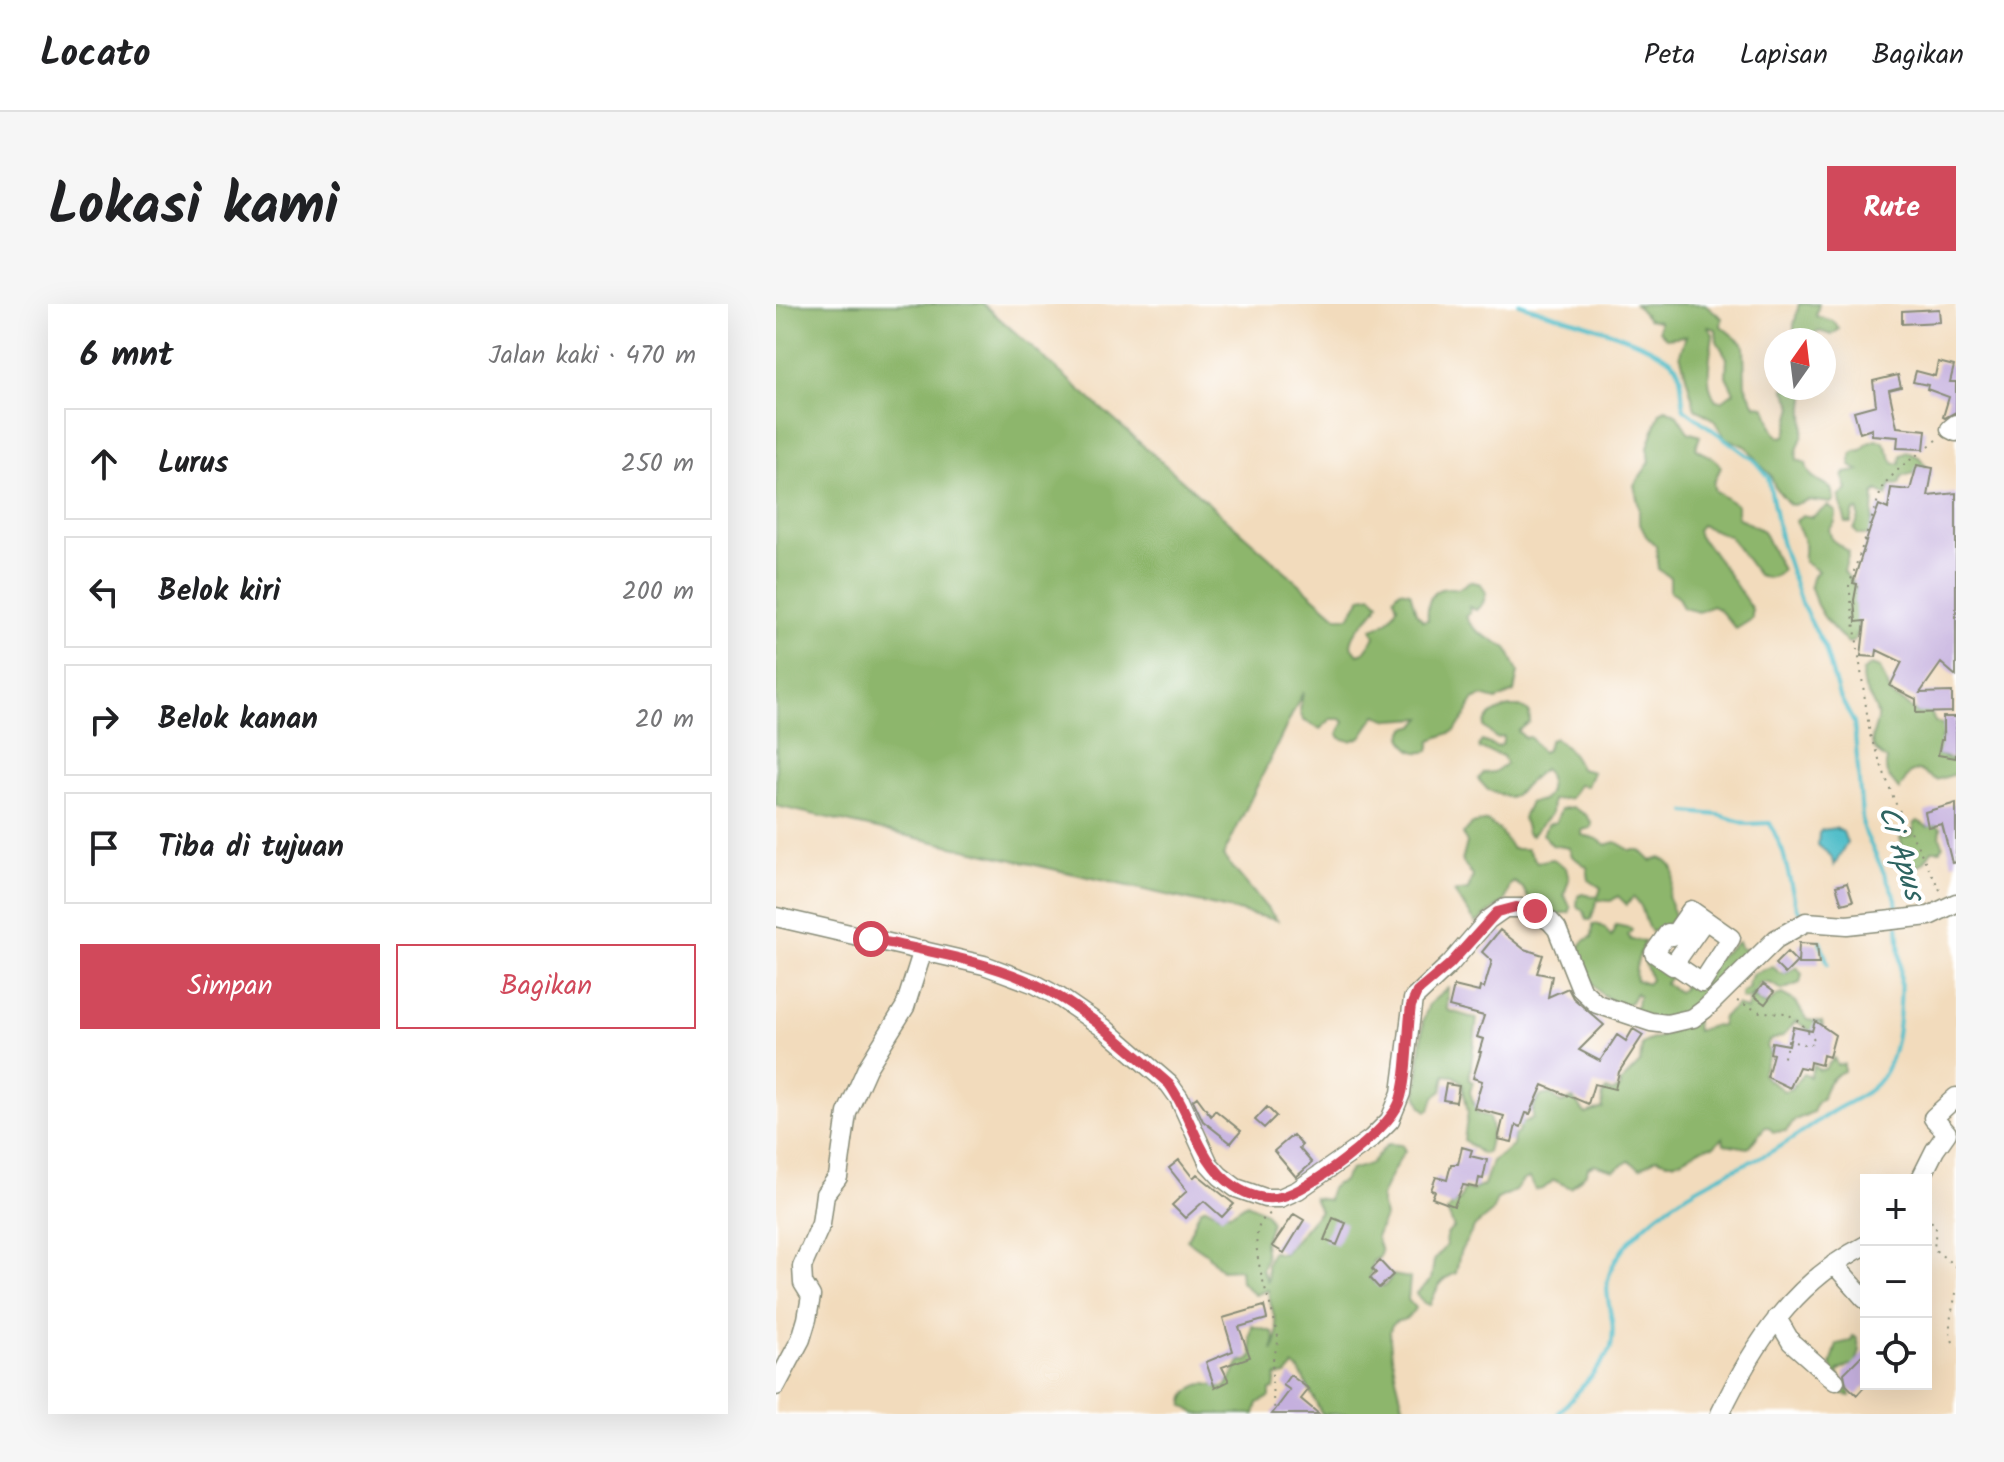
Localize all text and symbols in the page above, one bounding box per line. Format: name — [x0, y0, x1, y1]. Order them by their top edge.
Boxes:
text: Locato — [40, 25, 151, 85]
text: Peta — [1644, 33, 1695, 78]
text: Lapisan — [1739, 33, 1828, 78]
text: Bagikan — [1872, 33, 1964, 78]
text: Lokasi kami — [48, 163, 339, 253]
button: Rute — [1827, 166, 1956, 251]
north arrow — [1764, 328, 1836, 400]
text: 6 mnt — [80, 329, 174, 383]
text: Jalan kaki · 470 m — [489, 335, 696, 377]
text: Lurus — [158, 440, 228, 488]
icon: ahead — [82, 442, 126, 486]
text: 250 m — [621, 443, 694, 485]
text: Belok kiri — [158, 568, 281, 616]
icon: left — [82, 570, 126, 614]
text: 200 m — [622, 571, 694, 613]
text: Belok kanan — [158, 696, 318, 744]
icon: right — [82, 698, 126, 742]
text: 20 m — [635, 699, 694, 741]
water label: Ci Apus — [1863, 800, 1938, 909]
text: Tiba di tujuan — [158, 824, 344, 872]
icon: arrive — [82, 826, 126, 870]
route end — [1517, 893, 1553, 929]
route start — [853, 921, 889, 957]
button: Simpan — [80, 944, 380, 1029]
button: Bagikan — [396, 944, 696, 1029]
map controls — [1860, 1174, 1932, 1390]
button: + — [1860, 1174, 1932, 1246]
button: − — [1860, 1246, 1932, 1318]
button: locate — [1860, 1318, 1932, 1390]

